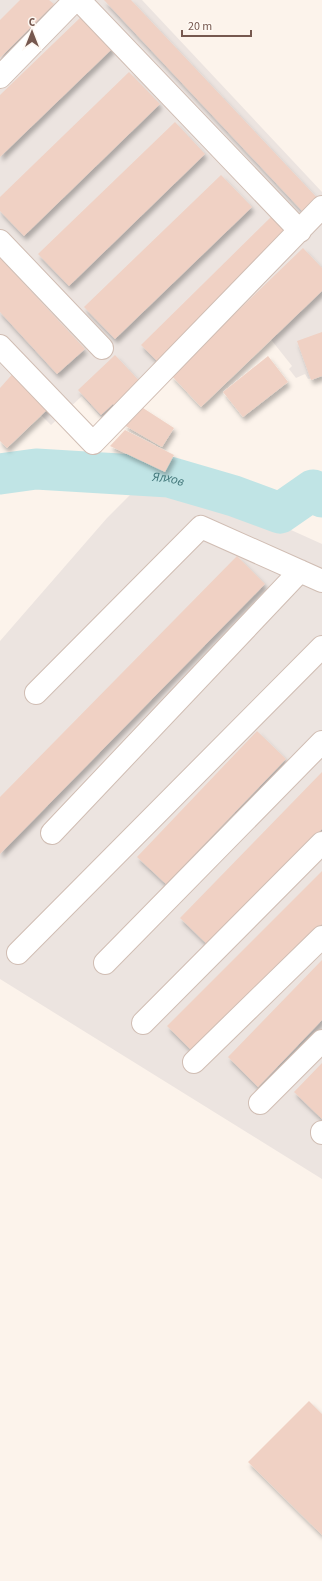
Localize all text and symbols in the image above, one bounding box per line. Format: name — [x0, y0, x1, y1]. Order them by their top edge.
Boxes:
north arrow — [12, 12, 52, 52]
scale bar — [182, 12, 251, 38]
text: С — [29, 15, 36, 30]
text: 20 m — [188, 18, 212, 35]
water label: Ялхов — [151, 468, 186, 491]

